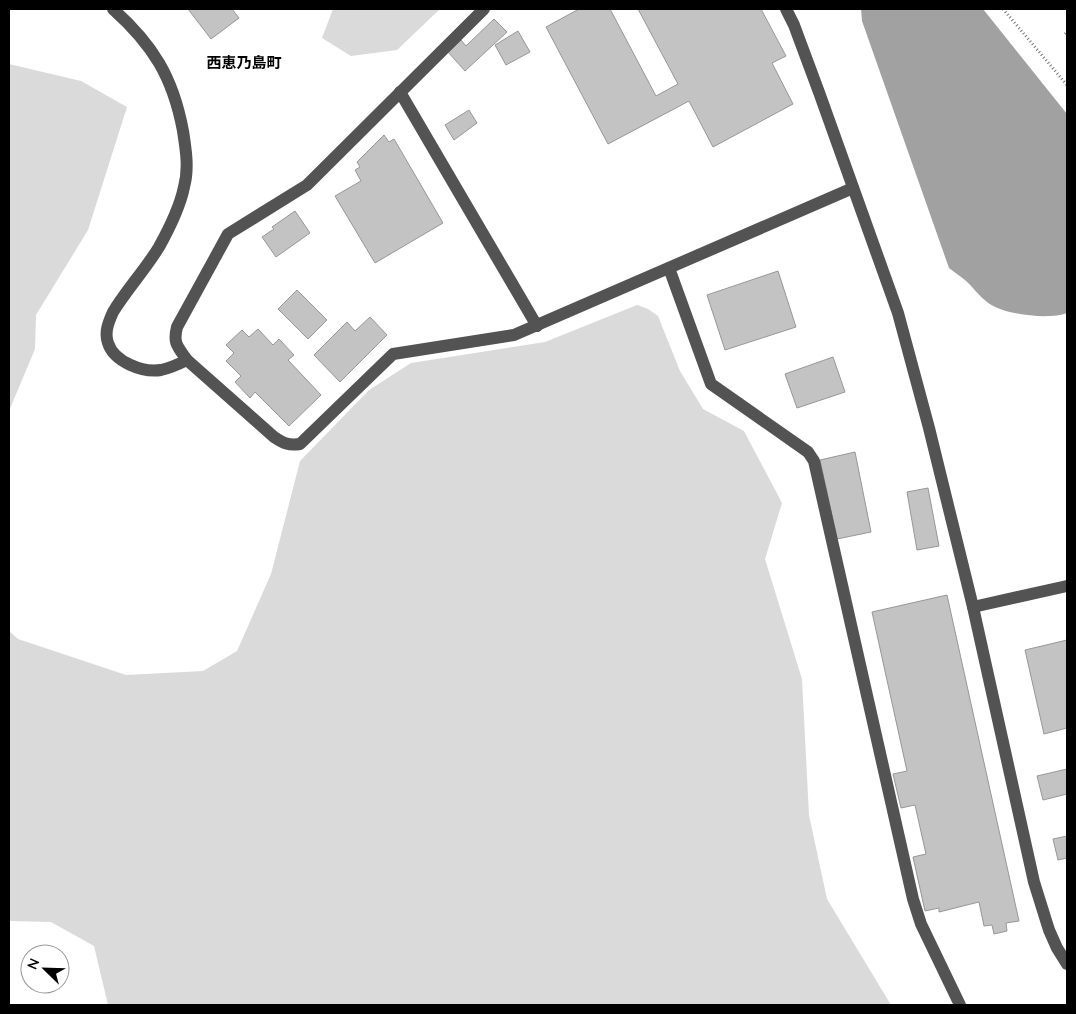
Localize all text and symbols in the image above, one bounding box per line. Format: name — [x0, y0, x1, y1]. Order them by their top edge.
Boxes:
district label: 西恵乃島町 — [206, 53, 282, 72]
north arrow — [20, 944, 70, 994]
text: N — [23, 956, 43, 972]

